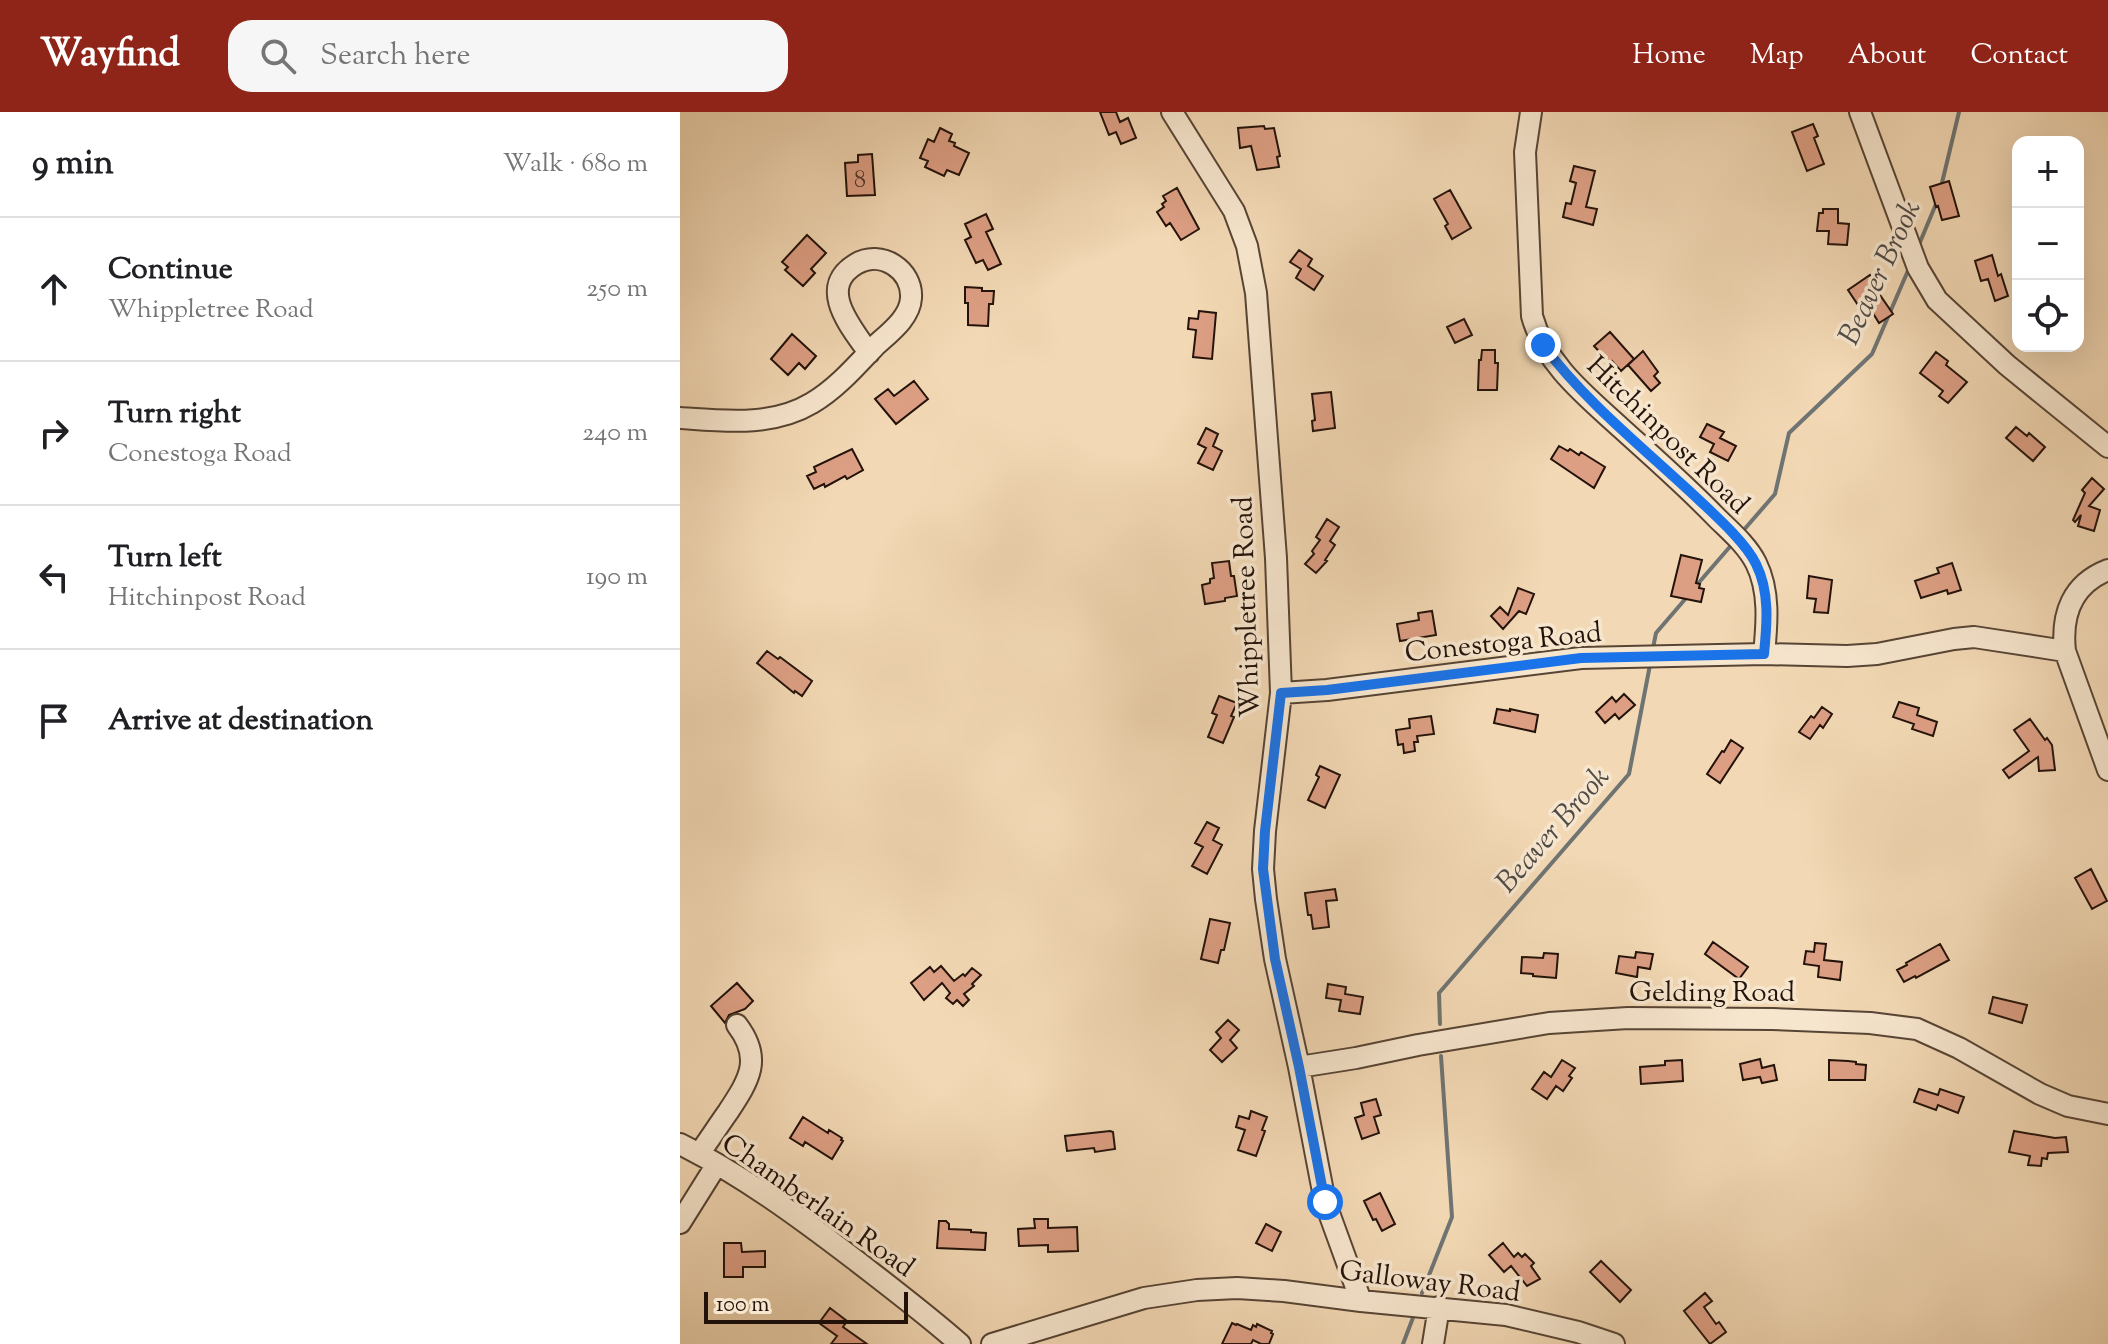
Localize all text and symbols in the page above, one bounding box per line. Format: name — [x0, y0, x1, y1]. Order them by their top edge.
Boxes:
search box — [228, 20, 788, 92]
text: Wayfind — [40, 29, 180, 83]
icon: search — [256, 34, 300, 78]
text: Search here — [320, 35, 471, 78]
text: Home — [1632, 36, 1706, 76]
text: Map — [1750, 36, 1804, 76]
text: About — [1848, 36, 1926, 76]
text: Contact — [1970, 36, 2068, 76]
map controls — [2012, 136, 2084, 352]
button: + — [2012, 136, 2084, 208]
text: 9 min — [32, 140, 114, 189]
text: Walk · 680 m — [503, 146, 648, 183]
house number: 8 — [854, 164, 866, 198]
water label: Beaver Brook — [1829, 194, 1933, 352]
button: − — [2012, 208, 2084, 280]
text: Continue — [108, 249, 233, 292]
icon: ahead — [32, 267, 76, 311]
text: 250 m — [586, 271, 648, 308]
button: locate — [2012, 280, 2084, 352]
text: Whippletree Road — [108, 292, 314, 329]
route end — [1525, 327, 1561, 363]
street label: Hitchinpost Road — [1576, 348, 1758, 525]
text: Turn right — [108, 393, 241, 436]
icon: right — [32, 411, 76, 455]
text: 240 m — [582, 415, 648, 452]
text: Conestoga Road — [108, 436, 292, 473]
street label: Whippletree Road — [1224, 495, 1272, 718]
text: Turn left — [108, 537, 222, 580]
icon: left — [32, 555, 76, 599]
text: 190 m — [586, 559, 648, 596]
text: Hitchinpost Road — [108, 580, 306, 617]
street label: Conestoga Road — [1403, 614, 1604, 674]
icon: arrive — [32, 699, 76, 743]
text: Arrive at destination — [108, 700, 373, 743]
water label: Beaver Brook — [1487, 758, 1621, 903]
street label: Gelding Road — [1629, 974, 1795, 1014]
street label: Chamberlain Road — [713, 1125, 922, 1288]
route start — [1307, 1184, 1343, 1220]
street label: Galloway Road — [1337, 1252, 1523, 1314]
scale bar — [704, 1288, 908, 1324]
text: 100 m — [716, 1290, 769, 1322]

